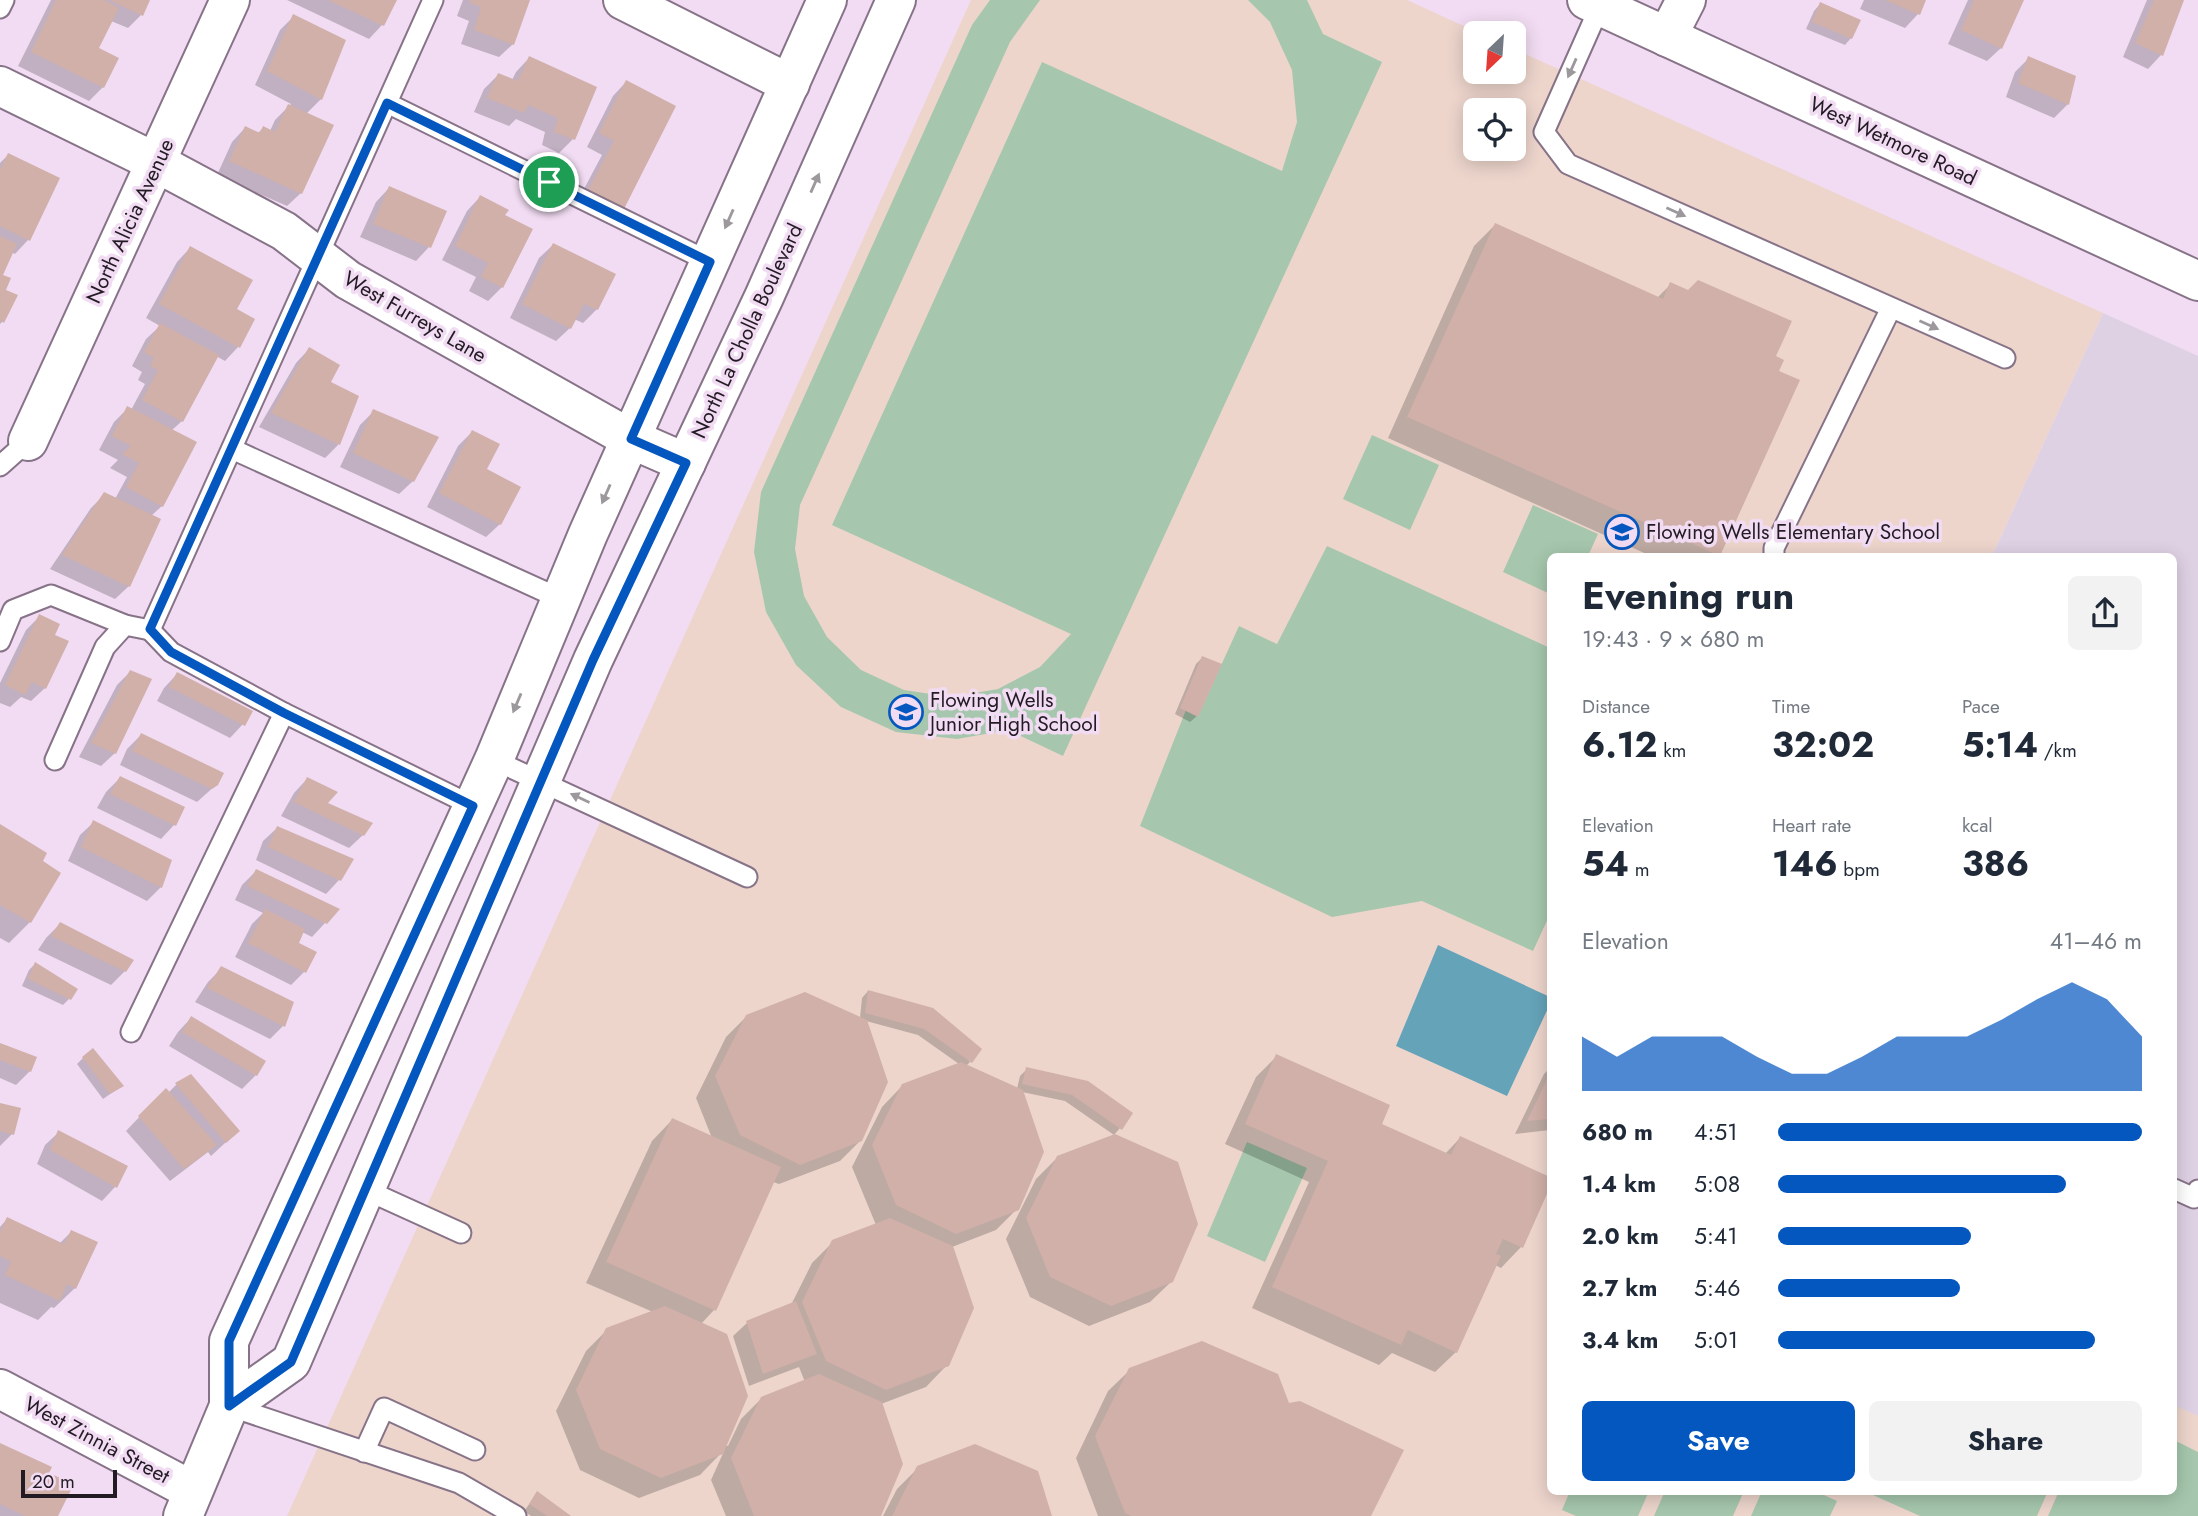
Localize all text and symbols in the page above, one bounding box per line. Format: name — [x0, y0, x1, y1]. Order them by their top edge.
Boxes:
north arrow — [1463, 21, 1526, 84]
map controls — [1463, 21, 1526, 161]
one-way arrow — [1566, 58, 1578, 78]
street label: West Wetmore Road — [1804, 89, 1982, 193]
button: locate — [1463, 98, 1526, 161]
street label: North Alicia Avenue — [79, 133, 181, 308]
pin — [519, 152, 579, 212]
icon: arrive — [530, 163, 568, 201]
one-way arrow — [810, 172, 821, 193]
one-way arrow — [1666, 206, 1686, 218]
one-way arrow — [723, 209, 735, 229]
street label: North La Cholla Boulevard — [684, 219, 810, 443]
street label: West Furreys Lane — [338, 264, 492, 370]
one-way arrow — [1919, 319, 1939, 331]
one-way arrow — [600, 483, 611, 504]
school or university icon: Flowing Wells Elementary School — [1603, 513, 1641, 551]
place label: Flowing Wells Elementary School — [1646, 517, 1940, 547]
text: Evening run — [1582, 568, 1794, 623]
button: share — [2068, 576, 2142, 650]
text: 19:43 · 9 × 680 m — [1582, 622, 1764, 656]
place label: Flowing Wells Junior High School — [927, 685, 1098, 739]
one-way arrow — [512, 693, 523, 714]
school or university icon: Flowing Wells Junior High School — [887, 693, 925, 731]
text: Distance — [1582, 693, 1650, 720]
text: Time — [1772, 693, 1810, 720]
text: Pace — [1962, 693, 2000, 720]
text: 6.12 — [1582, 720, 1657, 770]
text: 32:02 — [1772, 720, 1874, 770]
text: 5:14 — [1962, 720, 2038, 770]
text: km — [1657, 737, 1686, 764]
text: /km — [2038, 737, 2077, 764]
one-way arrow — [570, 793, 590, 804]
text: Elevation — [1582, 812, 1654, 839]
text: Heart rate — [1772, 812, 1851, 839]
text: kcal — [1962, 812, 1993, 839]
text: 54 — [1582, 839, 1629, 889]
text: 146 — [1772, 839, 1838, 889]
text: 386 — [1962, 839, 2029, 889]
text: m — [1629, 856, 1650, 883]
text: bpm — [1838, 856, 1880, 883]
text: Elevation — [1582, 924, 1669, 958]
text: 41–46 m — [2050, 924, 2142, 958]
text: 680 m — [1582, 1115, 1653, 1149]
text: 4:51 — [1694, 1115, 1738, 1149]
text: 1.4 km — [1582, 1167, 1656, 1201]
text: 5:08 — [1694, 1167, 1740, 1201]
text: 2.0 km — [1582, 1219, 1659, 1253]
text: 5:41 — [1694, 1219, 1738, 1253]
text: 2.7 km — [1582, 1271, 1657, 1305]
text: 5:46 — [1694, 1271, 1741, 1305]
text: 3.4 km — [1582, 1323, 1658, 1357]
text: 5:01 — [1694, 1323, 1738, 1357]
street label: West Zinnia Street — [19, 1389, 175, 1491]
button: Save — [1582, 1401, 1855, 1481]
button: Share — [1869, 1401, 2142, 1481]
scale bar — [21, 1467, 117, 1499]
text: 20 m — [32, 1468, 75, 1495]

